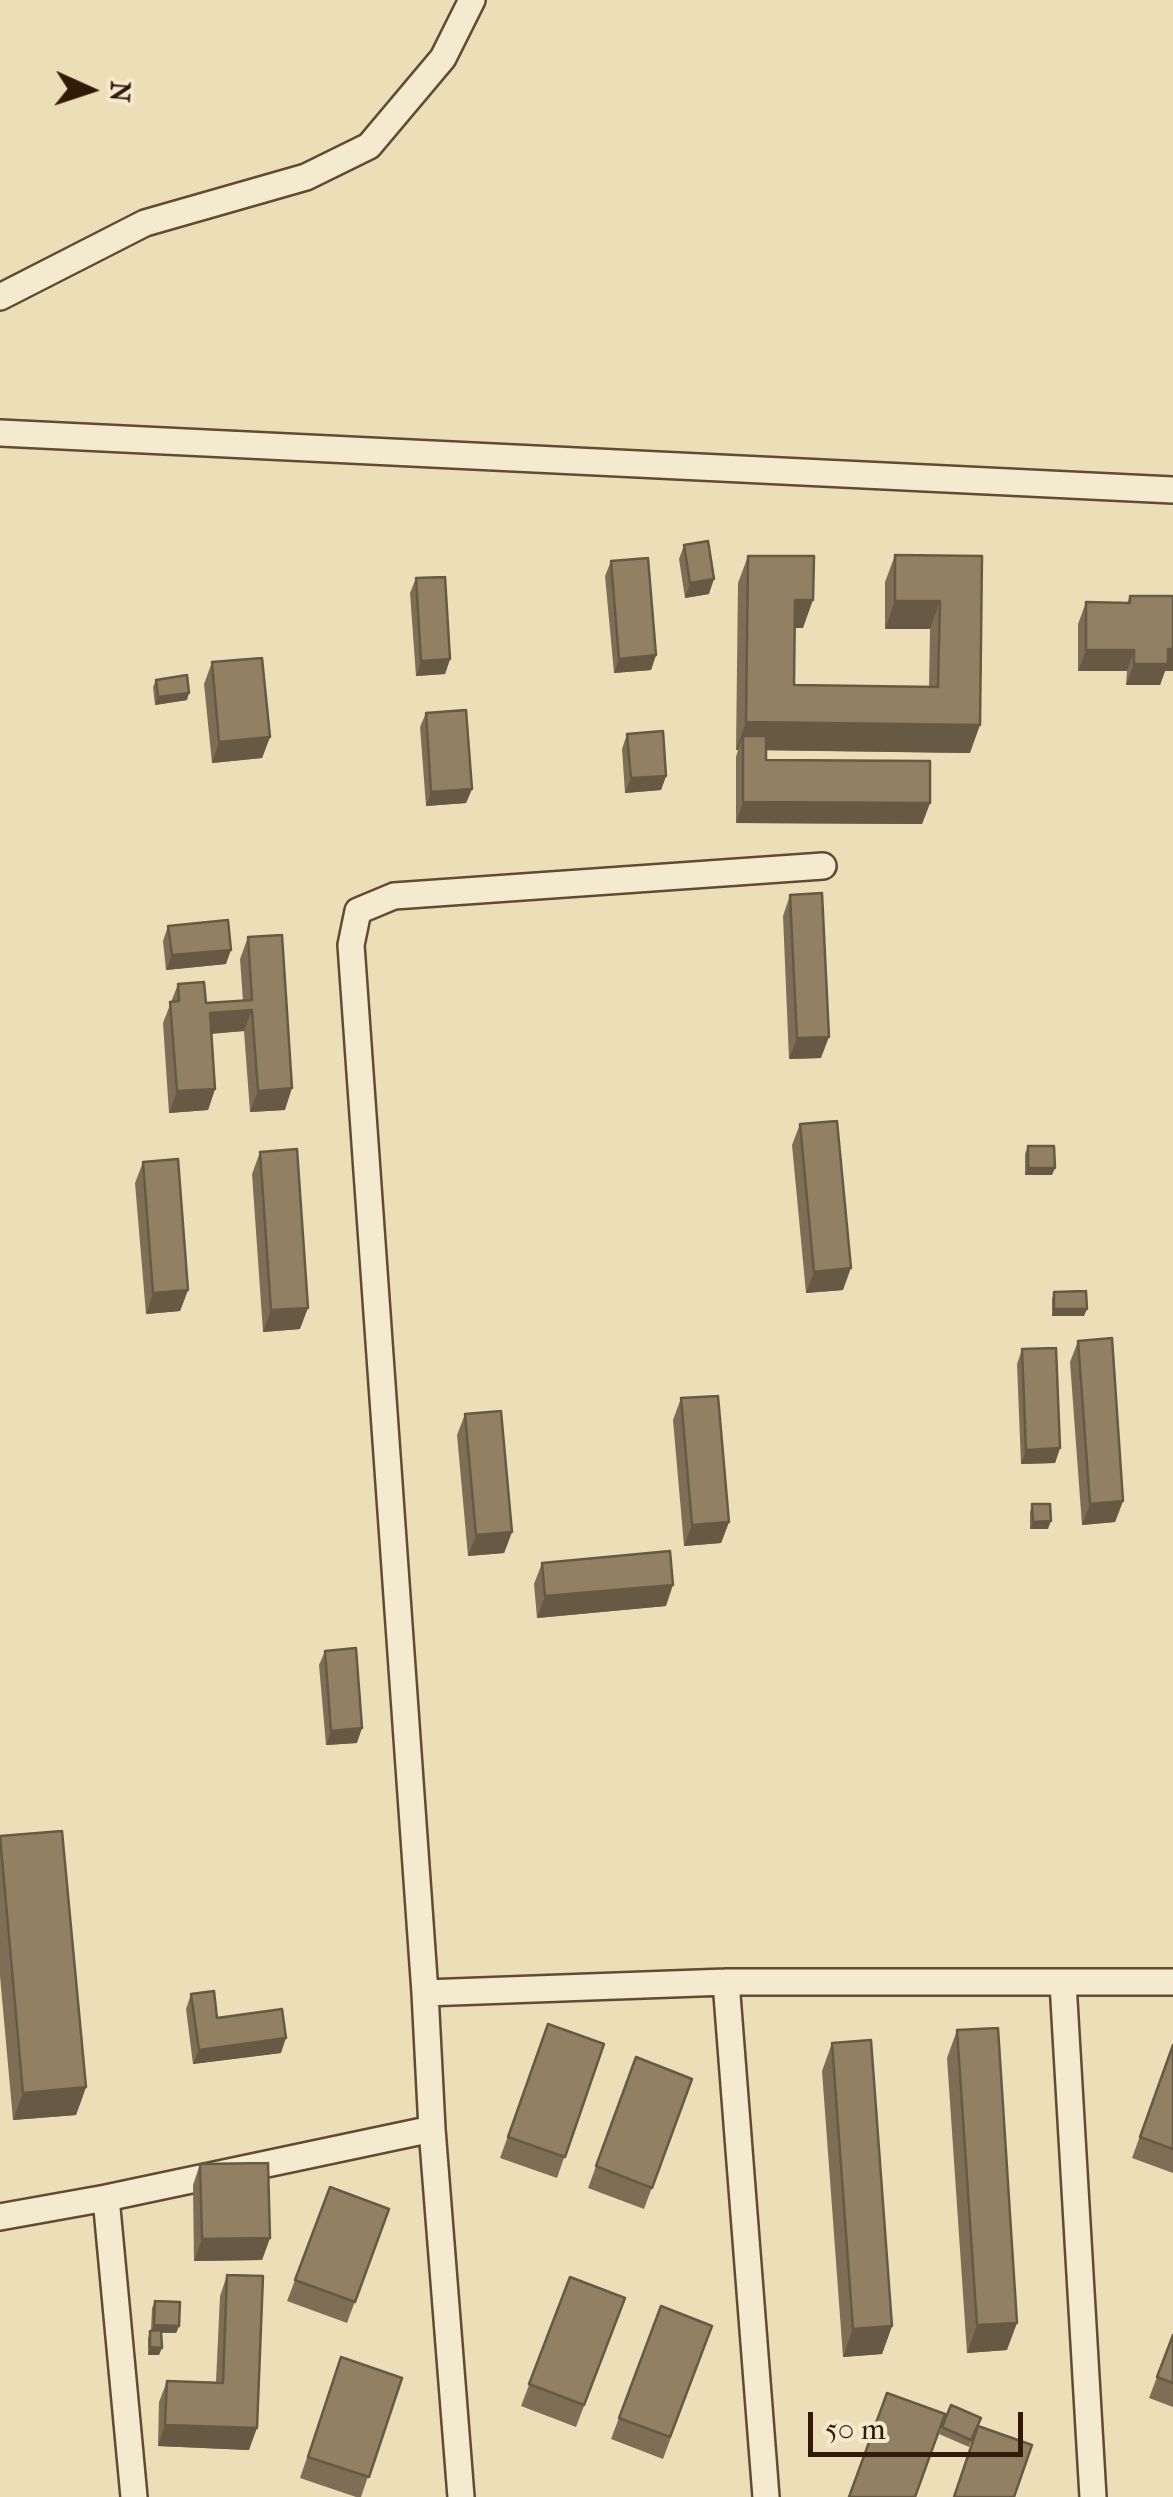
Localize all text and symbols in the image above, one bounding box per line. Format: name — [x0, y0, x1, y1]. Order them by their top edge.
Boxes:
north arrow — [40, 40, 140, 140]
text: N — [103, 80, 137, 103]
scale bar — [813, 2392, 1028, 2454]
text: 50 m — [825, 2412, 886, 2447]

